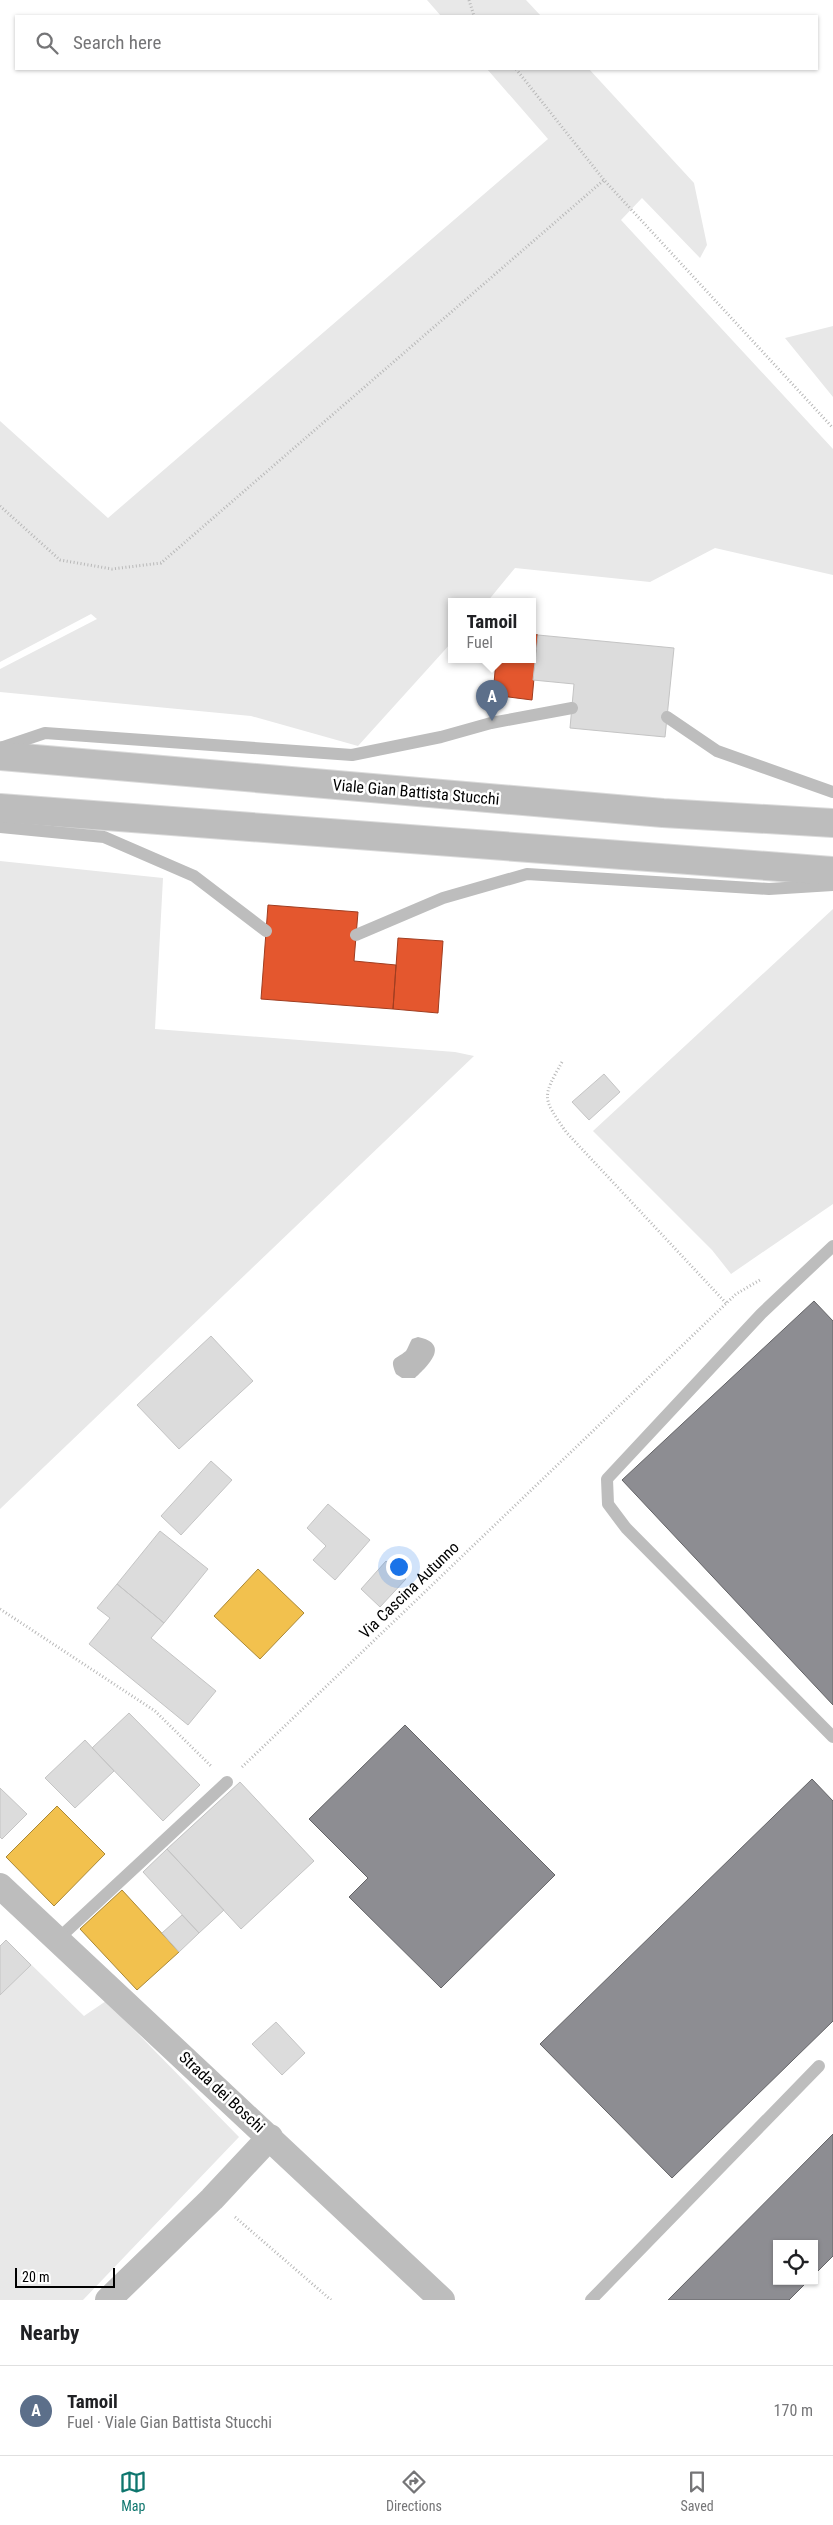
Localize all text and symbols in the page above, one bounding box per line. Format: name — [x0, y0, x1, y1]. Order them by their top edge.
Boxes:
search box — [15, 15, 818, 70]
icon: search — [33, 29, 61, 57]
text: Search here — [73, 31, 161, 54]
popup — [448, 598, 536, 663]
text: Tamoil — [467, 610, 517, 633]
text: Fuel — [467, 633, 493, 652]
pin: A — [476, 680, 508, 721]
street label: Viale Gian Battista Stucchi — [332, 775, 500, 809]
street label: Via Cascina Autunno — [355, 1538, 463, 1642]
your location — [386, 1554, 412, 1580]
street label: Strada dei Boschi — [175, 2047, 269, 2137]
map controls — [773, 2240, 818, 2285]
button: locate — [773, 2240, 818, 2285]
scale bar — [15, 2265, 115, 2288]
text: 20 m — [22, 2269, 50, 2285]
text: Nearby — [20, 2321, 79, 2345]
text: Tamoil — [67, 2390, 118, 2413]
text: A — [31, 2401, 41, 2420]
text: 170 m — [774, 2401, 813, 2420]
text: Fuel · Viale Gian Battista Stucchi — [67, 2413, 272, 2432]
tab: Map — [119, 2468, 147, 2514]
tab: Directions — [386, 2468, 442, 2514]
tab: Saved — [680, 2468, 714, 2514]

